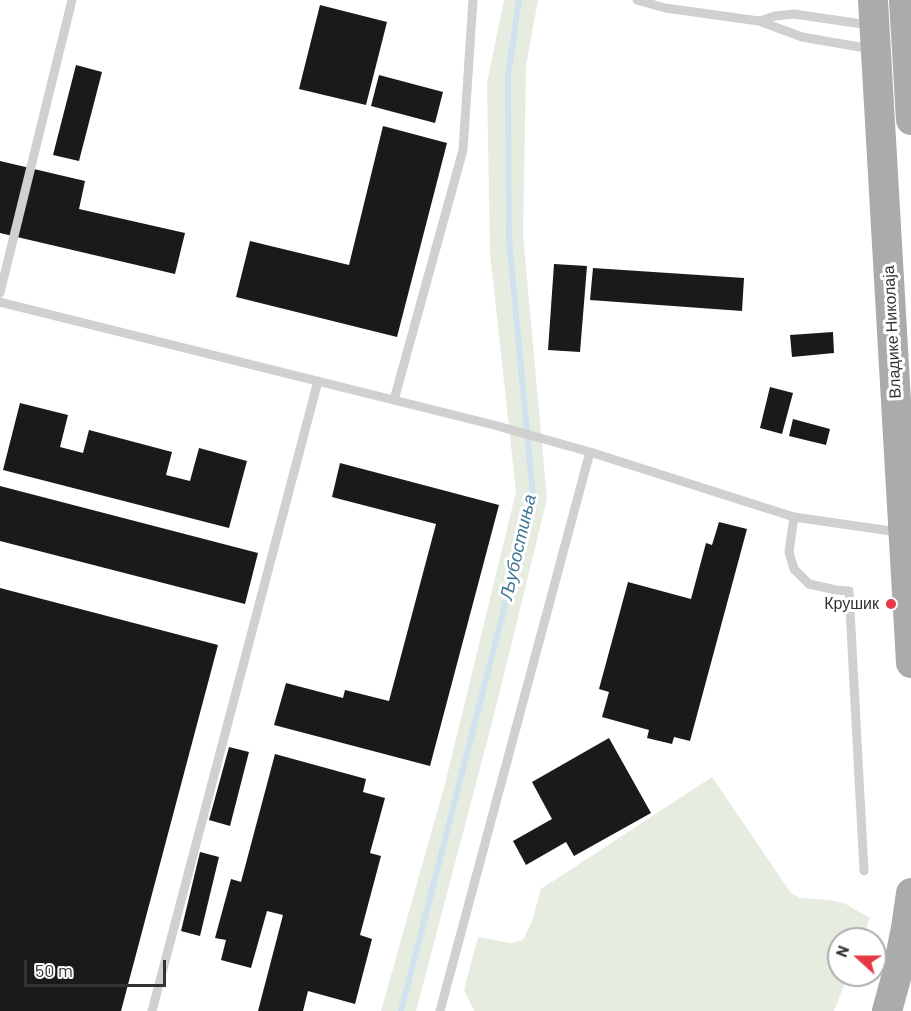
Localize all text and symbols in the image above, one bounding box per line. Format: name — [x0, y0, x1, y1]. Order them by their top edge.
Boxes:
street label: Владике Николаја — [879, 265, 905, 399]
water label: Љубостиња — [495, 492, 541, 602]
place label: Крушик — [824, 594, 879, 614]
marker: Крушик — [884, 597, 898, 611]
north arrow — [827, 927, 887, 987]
text: N — [831, 943, 852, 959]
scale bar — [27, 948, 170, 986]
text: 50 m — [35, 959, 73, 981]

